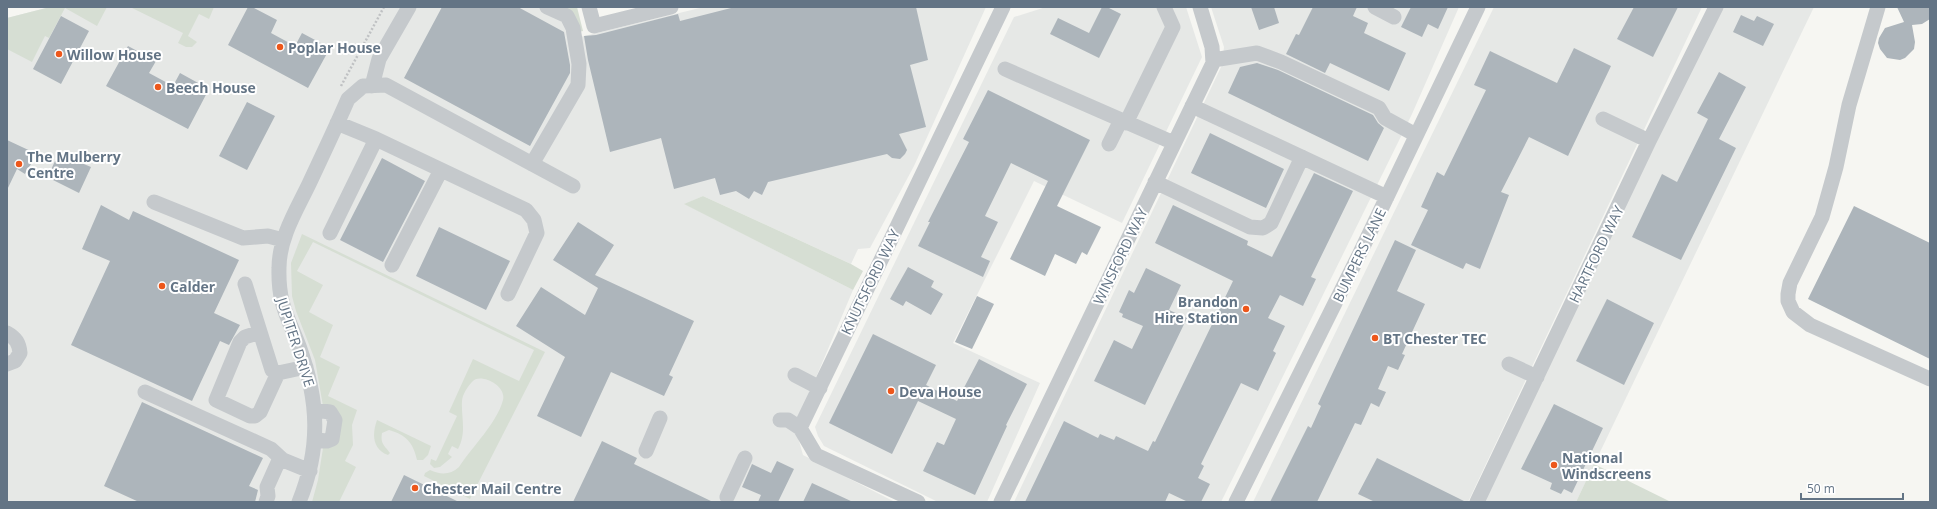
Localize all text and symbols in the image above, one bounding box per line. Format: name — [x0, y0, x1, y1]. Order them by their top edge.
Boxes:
place label: Poplar House — [288, 38, 381, 57]
marker: Poplar House — [275, 42, 285, 52]
place label: Willow House — [67, 45, 161, 64]
marker: Willow House — [54, 49, 64, 59]
place label: Beech House — [166, 78, 256, 97]
marker: Beech House — [153, 82, 163, 92]
place label: The Mulberry Centre — [27, 147, 121, 182]
marker: The Mulberry Centre — [14, 159, 24, 169]
street label: HARTFORD WAY — [1564, 202, 1628, 306]
street label: WINSFORD WAY — [1088, 204, 1152, 307]
street label: BUMPERS LANE — [1328, 205, 1390, 305]
street label: KNUTSFORD WAY — [836, 226, 904, 338]
place label: Calder — [170, 277, 216, 296]
marker: Calder — [157, 281, 167, 291]
place label: Brandon Hire Station — [1154, 292, 1238, 327]
street label: JUPITER DRIVE — [272, 293, 319, 389]
marker: Brandon Hire Station — [1241, 304, 1251, 314]
place label: BT Chester TEC — [1383, 329, 1487, 348]
marker: BT Chester TEC — [1370, 333, 1380, 343]
place label: Deva House — [899, 382, 982, 401]
marker: Deva House — [886, 386, 896, 396]
place label: National Windscreens — [1562, 448, 1651, 483]
marker: National Windscreens — [1549, 460, 1559, 470]
scale bar — [1801, 475, 1903, 501]
place label: Chester Mail Centre — [423, 479, 562, 498]
text: 50 m — [1807, 480, 1835, 497]
marker: Chester Mail Centre — [410, 483, 420, 493]

